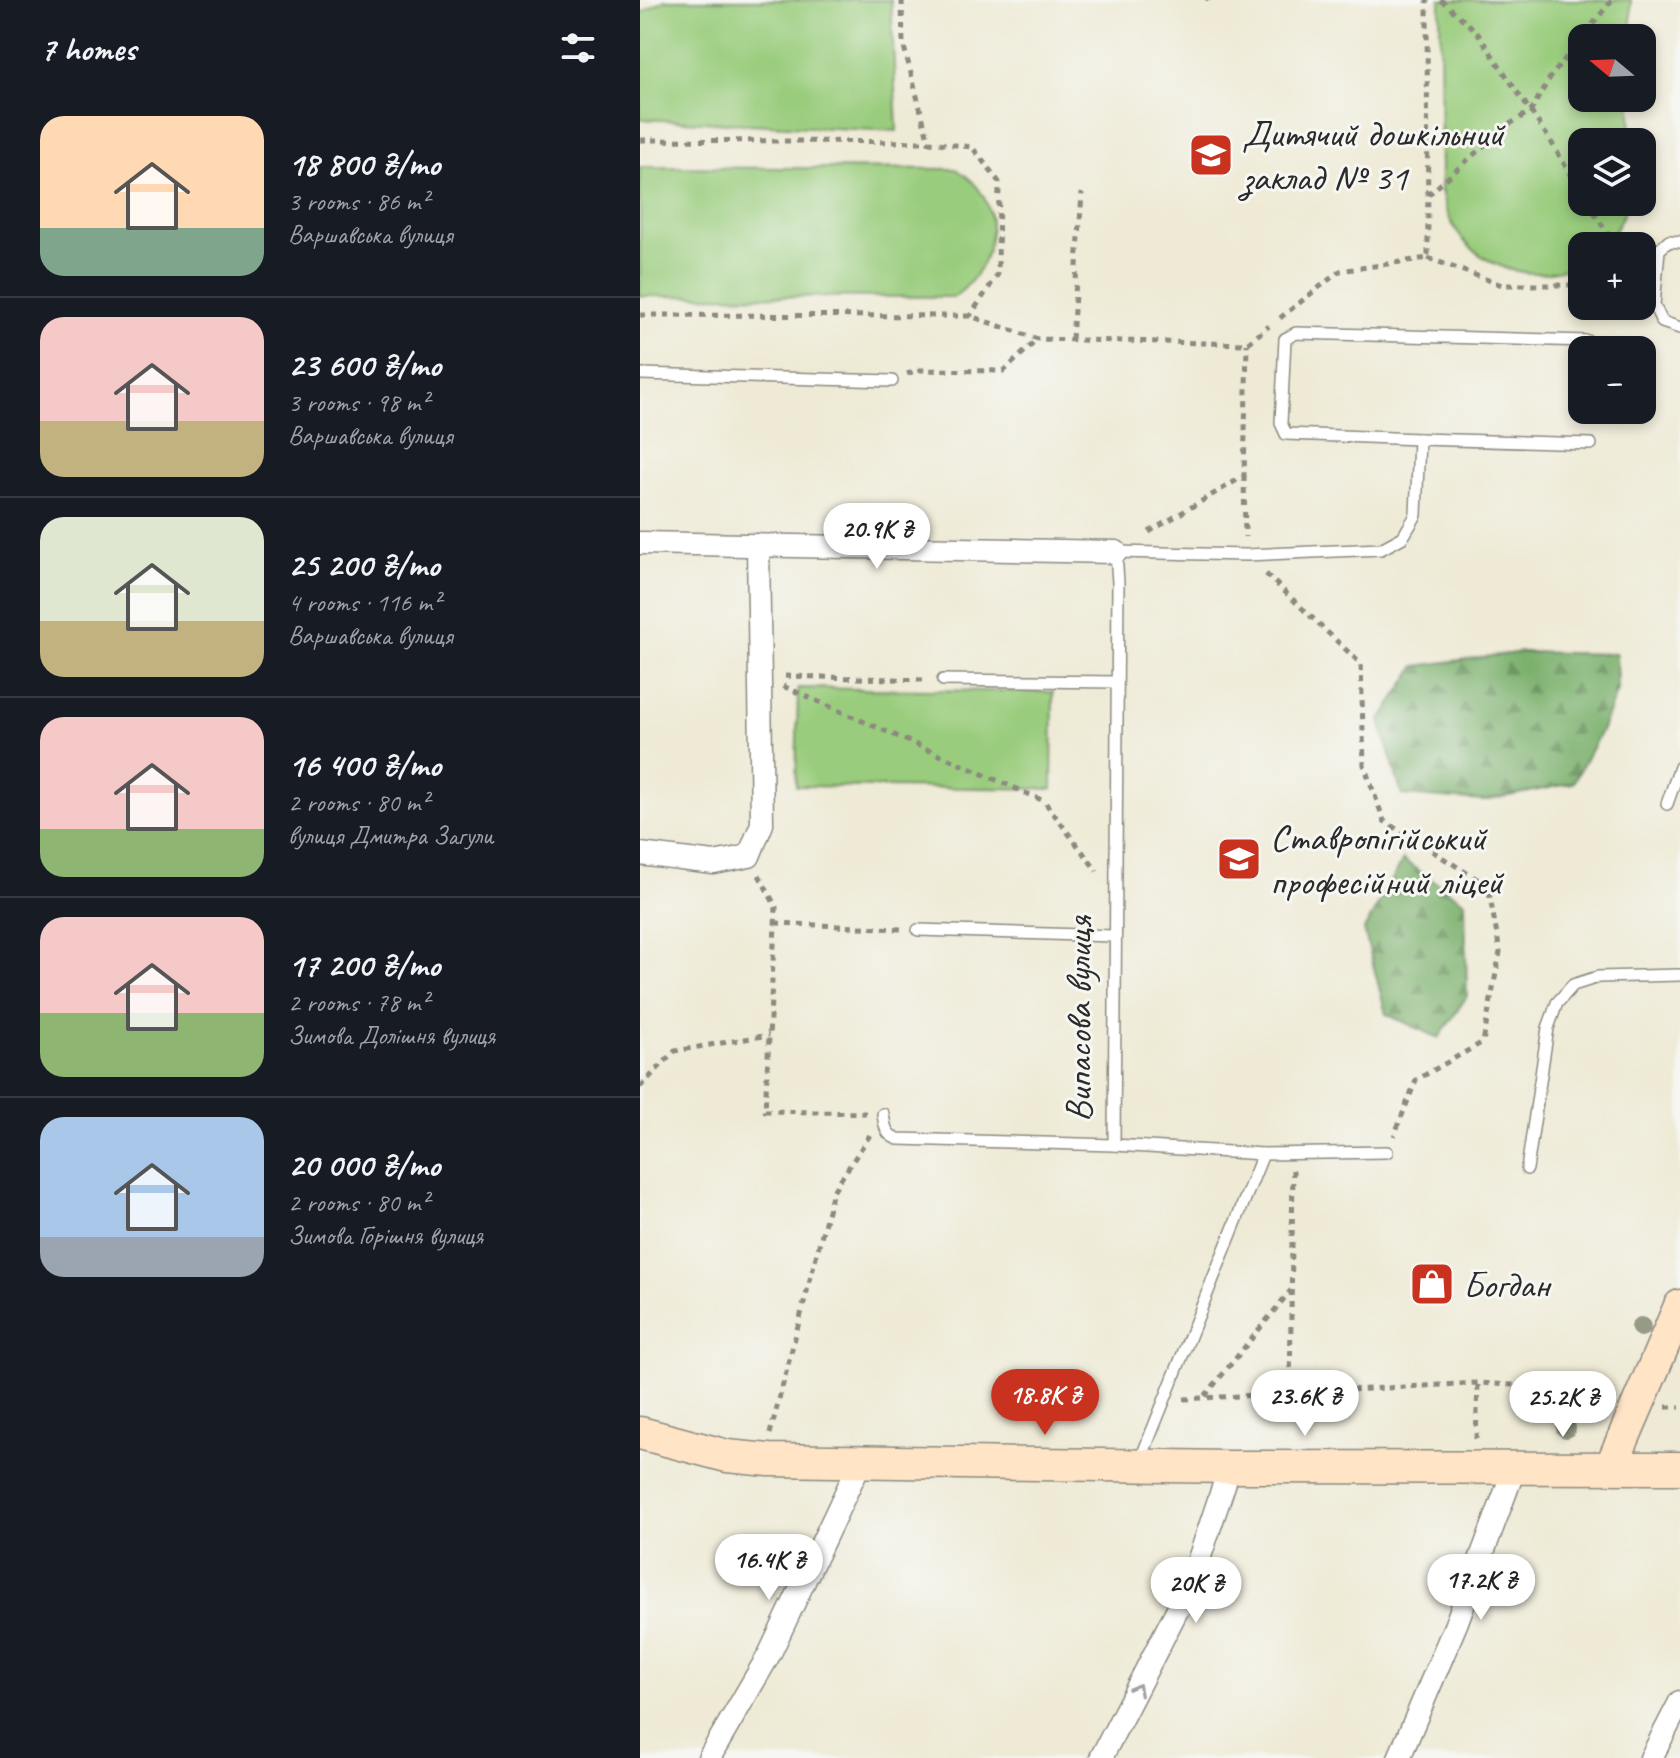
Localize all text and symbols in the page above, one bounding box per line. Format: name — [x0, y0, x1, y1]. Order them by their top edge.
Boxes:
north arrow — [1568, 24, 1656, 112]
map controls — [1568, 24, 1656, 424]
icon: filters — [556, 26, 600, 70]
text: 7 homes — [40, 27, 136, 70]
place label: Дитячий дошкільний заклад № 31 — [1237, 110, 1506, 201]
button: layers — [1568, 128, 1656, 216]
school or university icon: Дитячий дошкільний заклад № 31 — [1187, 131, 1235, 179]
text: 18 800 ₴/mo — [288, 142, 440, 185]
icon: home — [104, 148, 200, 244]
text: 3 rooms · 86 m² — [288, 185, 429, 218]
text: Варшавська вулиця — [288, 218, 453, 251]
button: + — [1568, 232, 1656, 320]
button: − — [1568, 336, 1656, 424]
text: 23 600 ₴/mo — [288, 343, 441, 386]
icon: home — [104, 349, 200, 445]
text: 3 rooms · 98 m² — [288, 386, 429, 419]
text: Варшавська вулиця — [288, 419, 453, 452]
pin: 20.9K ₴ — [803, 503, 951, 571]
text: 20.9K ₴ — [841, 512, 913, 545]
text: 25 200 ₴/mo — [288, 543, 440, 586]
icon: home — [104, 549, 200, 645]
text: 4 rooms · 116 m² — [288, 586, 440, 619]
text: Варшавська вулиця — [288, 619, 453, 652]
text: 16 400 ₴/mo — [288, 743, 441, 786]
icon: home — [104, 749, 200, 845]
text: 2 rooms · 80 m² — [288, 786, 429, 819]
place label: Ставропігійський професійний ліцей — [1270, 814, 1505, 905]
text: вулиця Дмитра Загули — [288, 819, 493, 852]
school or university icon: Ставропігійський професійний ліцей — [1215, 835, 1263, 883]
street label: Випасова вулиця — [1055, 915, 1102, 1122]
text: 17 200 ₴/mo — [288, 943, 440, 986]
icon: home — [104, 949, 200, 1045]
text: 2 rooms · 78 m² — [288, 986, 429, 1019]
text: Зимова Долішня вулиця — [288, 1019, 495, 1052]
text: 20 000 ₴/mo — [288, 1143, 440, 1186]
icon: home — [104, 1149, 200, 1245]
text: 2 rooms · 80 m² — [288, 1186, 429, 1219]
text: Зимова Горішня вулиця — [288, 1219, 483, 1252]
shop icon: Богдан — [1408, 1260, 1456, 1308]
place label: Богдан — [1463, 1261, 1552, 1308]
pin: 18.8K ₴ — [971, 1369, 1119, 1437]
pin: 23.6K ₴ — [1231, 1370, 1379, 1438]
pin: 25.2K ₴ — [1489, 1371, 1637, 1439]
text: 18.8K ₴ — [1009, 1378, 1081, 1411]
text: 23.6K ₴ — [1269, 1379, 1341, 1412]
text: 25.2K ₴ — [1527, 1380, 1599, 1413]
pin: 16.4K ₴ — [695, 1534, 843, 1602]
text: 16.4K ₴ — [733, 1543, 805, 1576]
pin: 17.2K ₴ — [1407, 1554, 1555, 1622]
pin: 20K ₴ — [1140, 1557, 1252, 1625]
text: 17.2K ₴ — [1445, 1563, 1517, 1596]
text: 20K ₴ — [1169, 1566, 1223, 1599]
one-way arrow — [1128, 1683, 1143, 1697]

